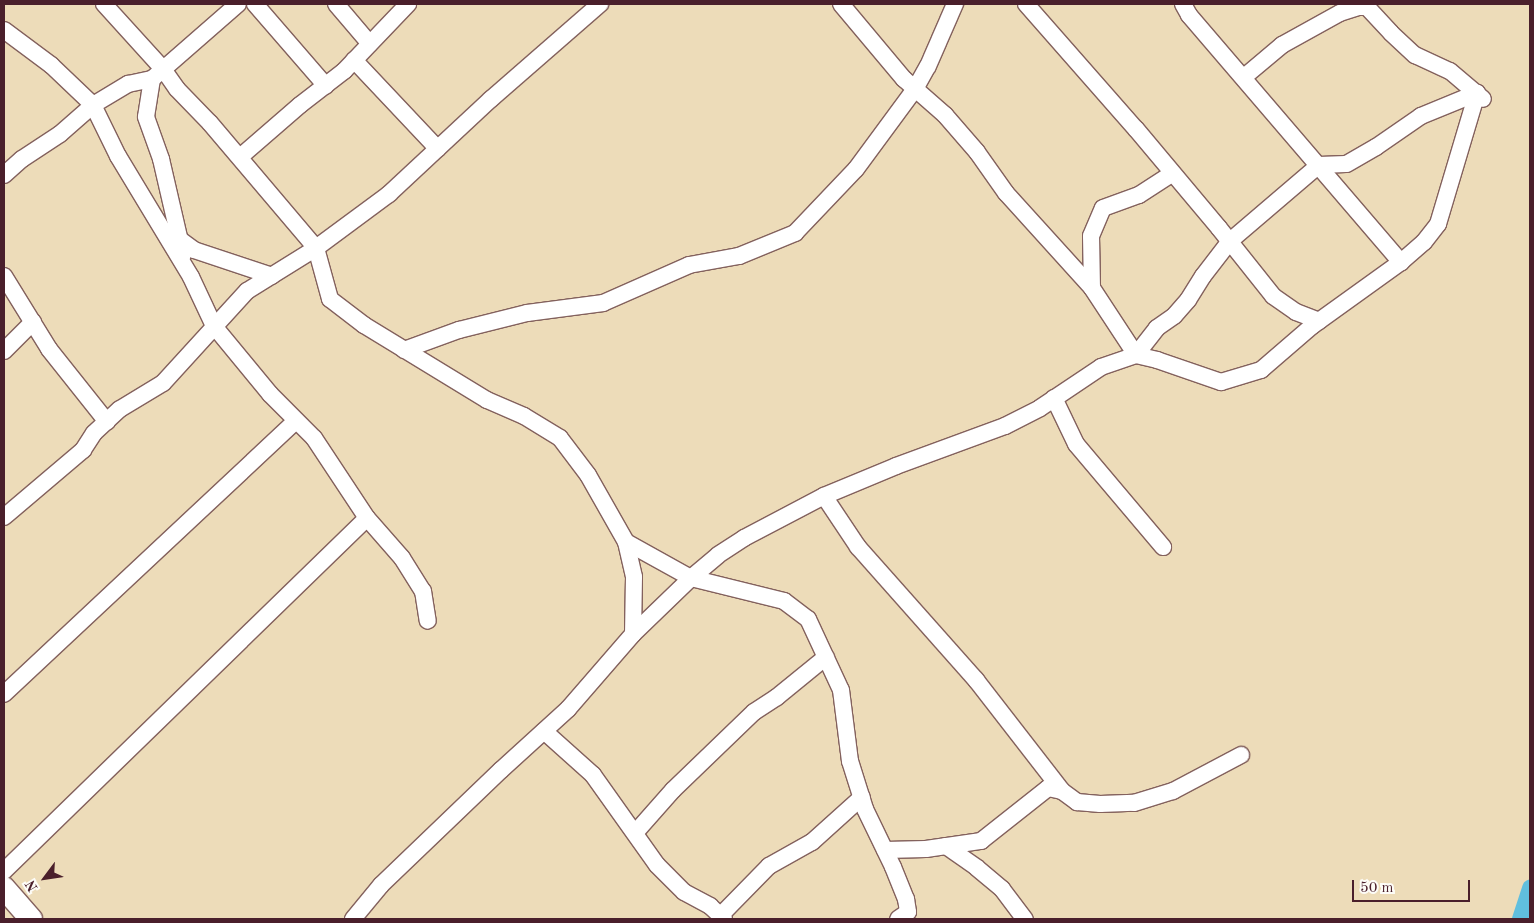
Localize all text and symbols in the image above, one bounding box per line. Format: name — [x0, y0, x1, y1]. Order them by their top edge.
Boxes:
north arrow — [20, 853, 70, 903]
scale bar — [1354, 870, 1472, 902]
text: N — [23, 878, 41, 894]
text: 50 m — [1360, 881, 1394, 896]

